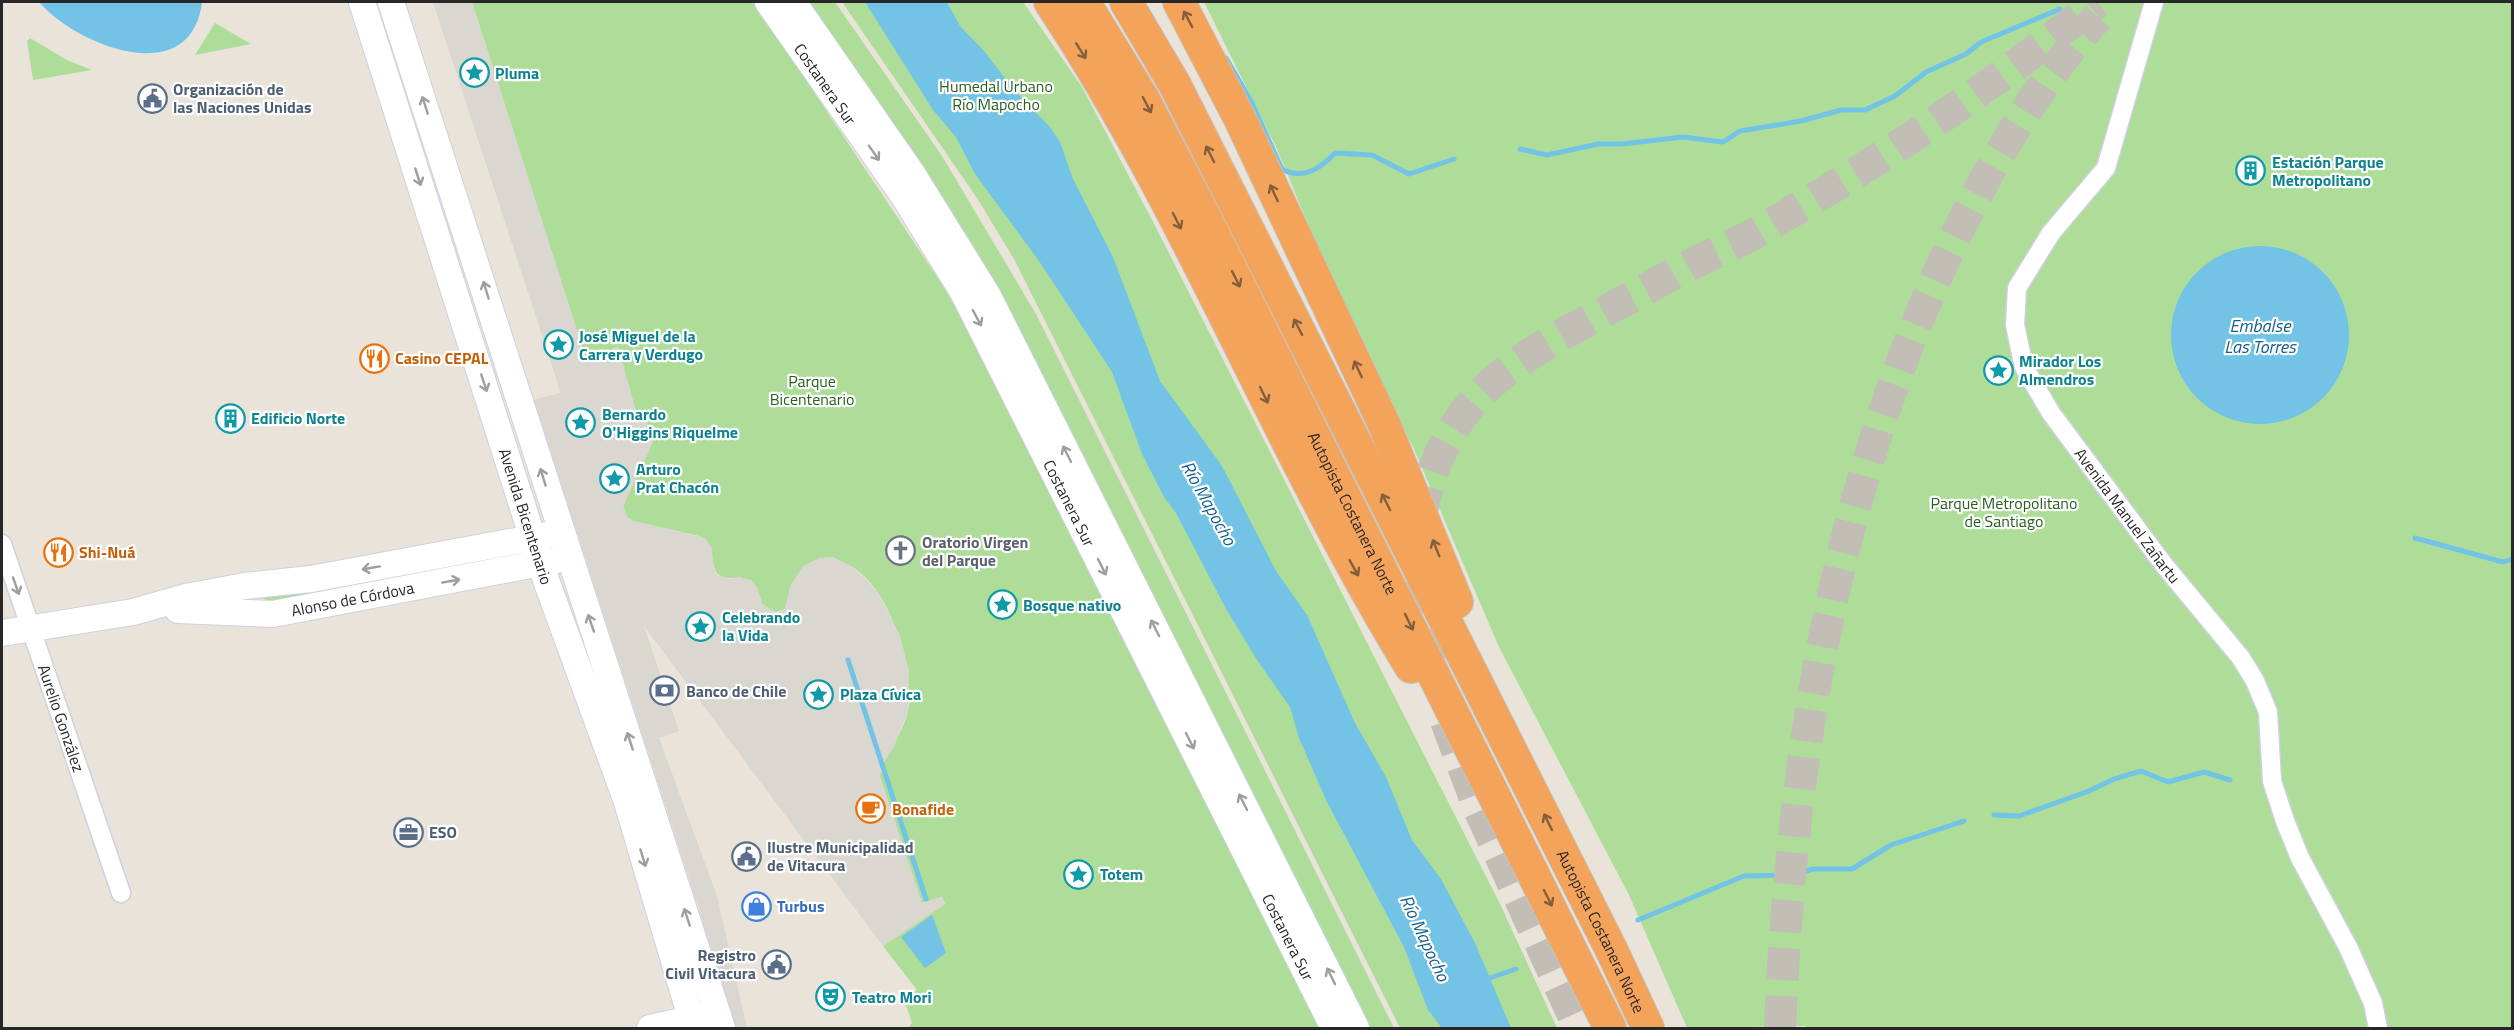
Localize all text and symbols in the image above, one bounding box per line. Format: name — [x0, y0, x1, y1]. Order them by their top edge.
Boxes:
one-way arrow — [1182, 10, 1193, 28]
street label: Costanera Sur — [788, 38, 863, 130]
one-way arrow — [1076, 42, 1088, 59]
place icon: Pluma — [458, 57, 490, 89]
place label: Pluma — [495, 61, 539, 85]
park label: Humedal Urbano Río Mapocho — [939, 74, 1053, 116]
place label: Organización de las Naciones Unidas — [173, 77, 312, 119]
public building icon: Organización de las Naciones Unidas — [136, 82, 168, 114]
one-way arrow — [418, 96, 429, 115]
one-way arrow — [1142, 96, 1153, 114]
one-way arrow — [867, 144, 880, 160]
one-way arrow — [1203, 145, 1215, 163]
place label: Estación Parque Metropolitano — [2272, 150, 2384, 192]
building icon: Estación Parque Metropolitano — [2235, 155, 2267, 187]
one-way arrow — [413, 167, 424, 186]
one-way arrow — [1268, 185, 1280, 203]
one-way arrow — [1171, 211, 1183, 229]
one-way arrow — [1231, 269, 1243, 287]
one-way arrow — [480, 281, 491, 300]
one-way arrow — [971, 309, 983, 326]
water label: Embalse Las Torres — [2224, 312, 2297, 360]
one-way arrow — [1292, 319, 1304, 337]
place label: José Miguel de la Carrera y Verdugo — [579, 324, 703, 366]
place icon: José Miguel de la Carrera y Verdugo — [542, 329, 574, 361]
restaurant icon: Casino CEPAL — [358, 342, 390, 374]
place label: Casino CEPAL — [395, 346, 489, 370]
place label: Mirador Los Almendros — [2019, 349, 2101, 391]
place icon: Mirador Los Almendros — [1982, 354, 2014, 386]
one-way arrow — [1352, 361, 1364, 379]
park label: Parque Bicentenario — [770, 369, 854, 411]
one-way arrow — [479, 373, 490, 392]
one-way arrow — [1258, 386, 1270, 404]
building icon: Edificio Norte — [214, 402, 246, 434]
place label: Bernardo O'Higgins Riquelme — [602, 402, 738, 444]
place label: Edificio Norte — [251, 406, 345, 430]
place icon: Bernardo O'Higgins Riquelme — [565, 407, 597, 439]
street label: Autopista Costanera Norte — [1302, 428, 1404, 599]
street label: Avenida Manuel Zañartu — [2069, 443, 2186, 589]
street label: Avenida Bicentenario — [493, 445, 559, 588]
one-way arrow — [1061, 445, 1073, 463]
street label: Costanera Sur — [1037, 455, 1102, 551]
water label: Río Mapocho — [1175, 456, 1244, 551]
place label: Arturo Prat Chacón — [636, 457, 719, 499]
place icon: Arturo Prat Chacón — [599, 462, 631, 494]
one-way arrow — [537, 467, 548, 486]
park label: Parque Metropolitano de Santiago — [1931, 491, 2077, 533]
one-way arrow — [1380, 493, 1391, 511]
place label: Oratorio Virgen del Parque — [922, 530, 1028, 572]
church icon: Oratorio Virgen del Parque — [885, 535, 917, 567]
restaurant icon: Shi-Nuá — [42, 536, 74, 568]
place label: Shi-Nuá — [79, 540, 135, 564]
one-way arrow — [1430, 540, 1441, 558]
one-way arrow — [1097, 557, 1109, 575]
one-way arrow — [1349, 559, 1360, 577]
one-way arrow — [362, 563, 381, 574]
street label: Alonso de Córdova — [289, 575, 416, 622]
one-way arrow — [441, 575, 461, 586]
one-way arrow — [11, 576, 22, 595]
place icon: Bosque nativo — [986, 589, 1018, 621]
place label: Bosque nativo — [1023, 593, 1121, 617]
place label: Celebrando la Vida — [722, 605, 800, 647]
place icon: Celebrando la Vida — [685, 610, 717, 642]
one-way arrow — [1403, 612, 1415, 630]
one-way arrow — [584, 614, 595, 633]
one-way arrow — [1149, 619, 1160, 637]
street label: Aurelio González — [32, 661, 91, 775]
bank icon: Banco de Chile — [649, 675, 681, 707]
place icon: Plaza Cívica — [803, 678, 835, 710]
place label: Banco de Chile — [686, 679, 786, 703]
place label: Plaza Cívica — [840, 682, 921, 706]
one-way arrow — [624, 732, 635, 751]
one-way arrow — [1184, 732, 1196, 749]
cafe icon: Bonafide — [855, 793, 887, 825]
one-way arrow — [1237, 793, 1248, 811]
place label: Bonafide — [892, 797, 954, 821]
one-way arrow — [1542, 814, 1554, 832]
office icon: ESO — [392, 816, 424, 848]
place label: ESO — [429, 820, 457, 844]
place label: Ilustre Municipalidad de Vitacura — [767, 835, 914, 877]
public building icon: Ilustre Municipalidad de Vitacura — [730, 840, 762, 872]
street label: Autopista Costanera Norte — [1551, 846, 1651, 1017]
one-way arrow — [638, 849, 649, 868]
place icon: Totem — [1063, 858, 1095, 890]
place label: Totem — [1100, 862, 1143, 886]
street label: Costanera Sur — [1256, 889, 1320, 985]
one-way arrow — [1542, 889, 1554, 907]
shop icon: Turbus — [740, 890, 772, 922]
water label: Río Mapocho — [1393, 890, 1457, 987]
place label: Turbus — [777, 894, 824, 918]
one-way arrow — [681, 908, 692, 927]
place label: Registro Civil Vitacura — [665, 943, 756, 985]
public building icon: Registro Civil Vitacura — [761, 948, 793, 980]
one-way arrow — [1325, 967, 1336, 985]
theatre icon: Teatro Mori — [815, 981, 847, 1013]
place label: Teatro Mori — [852, 985, 932, 1009]

